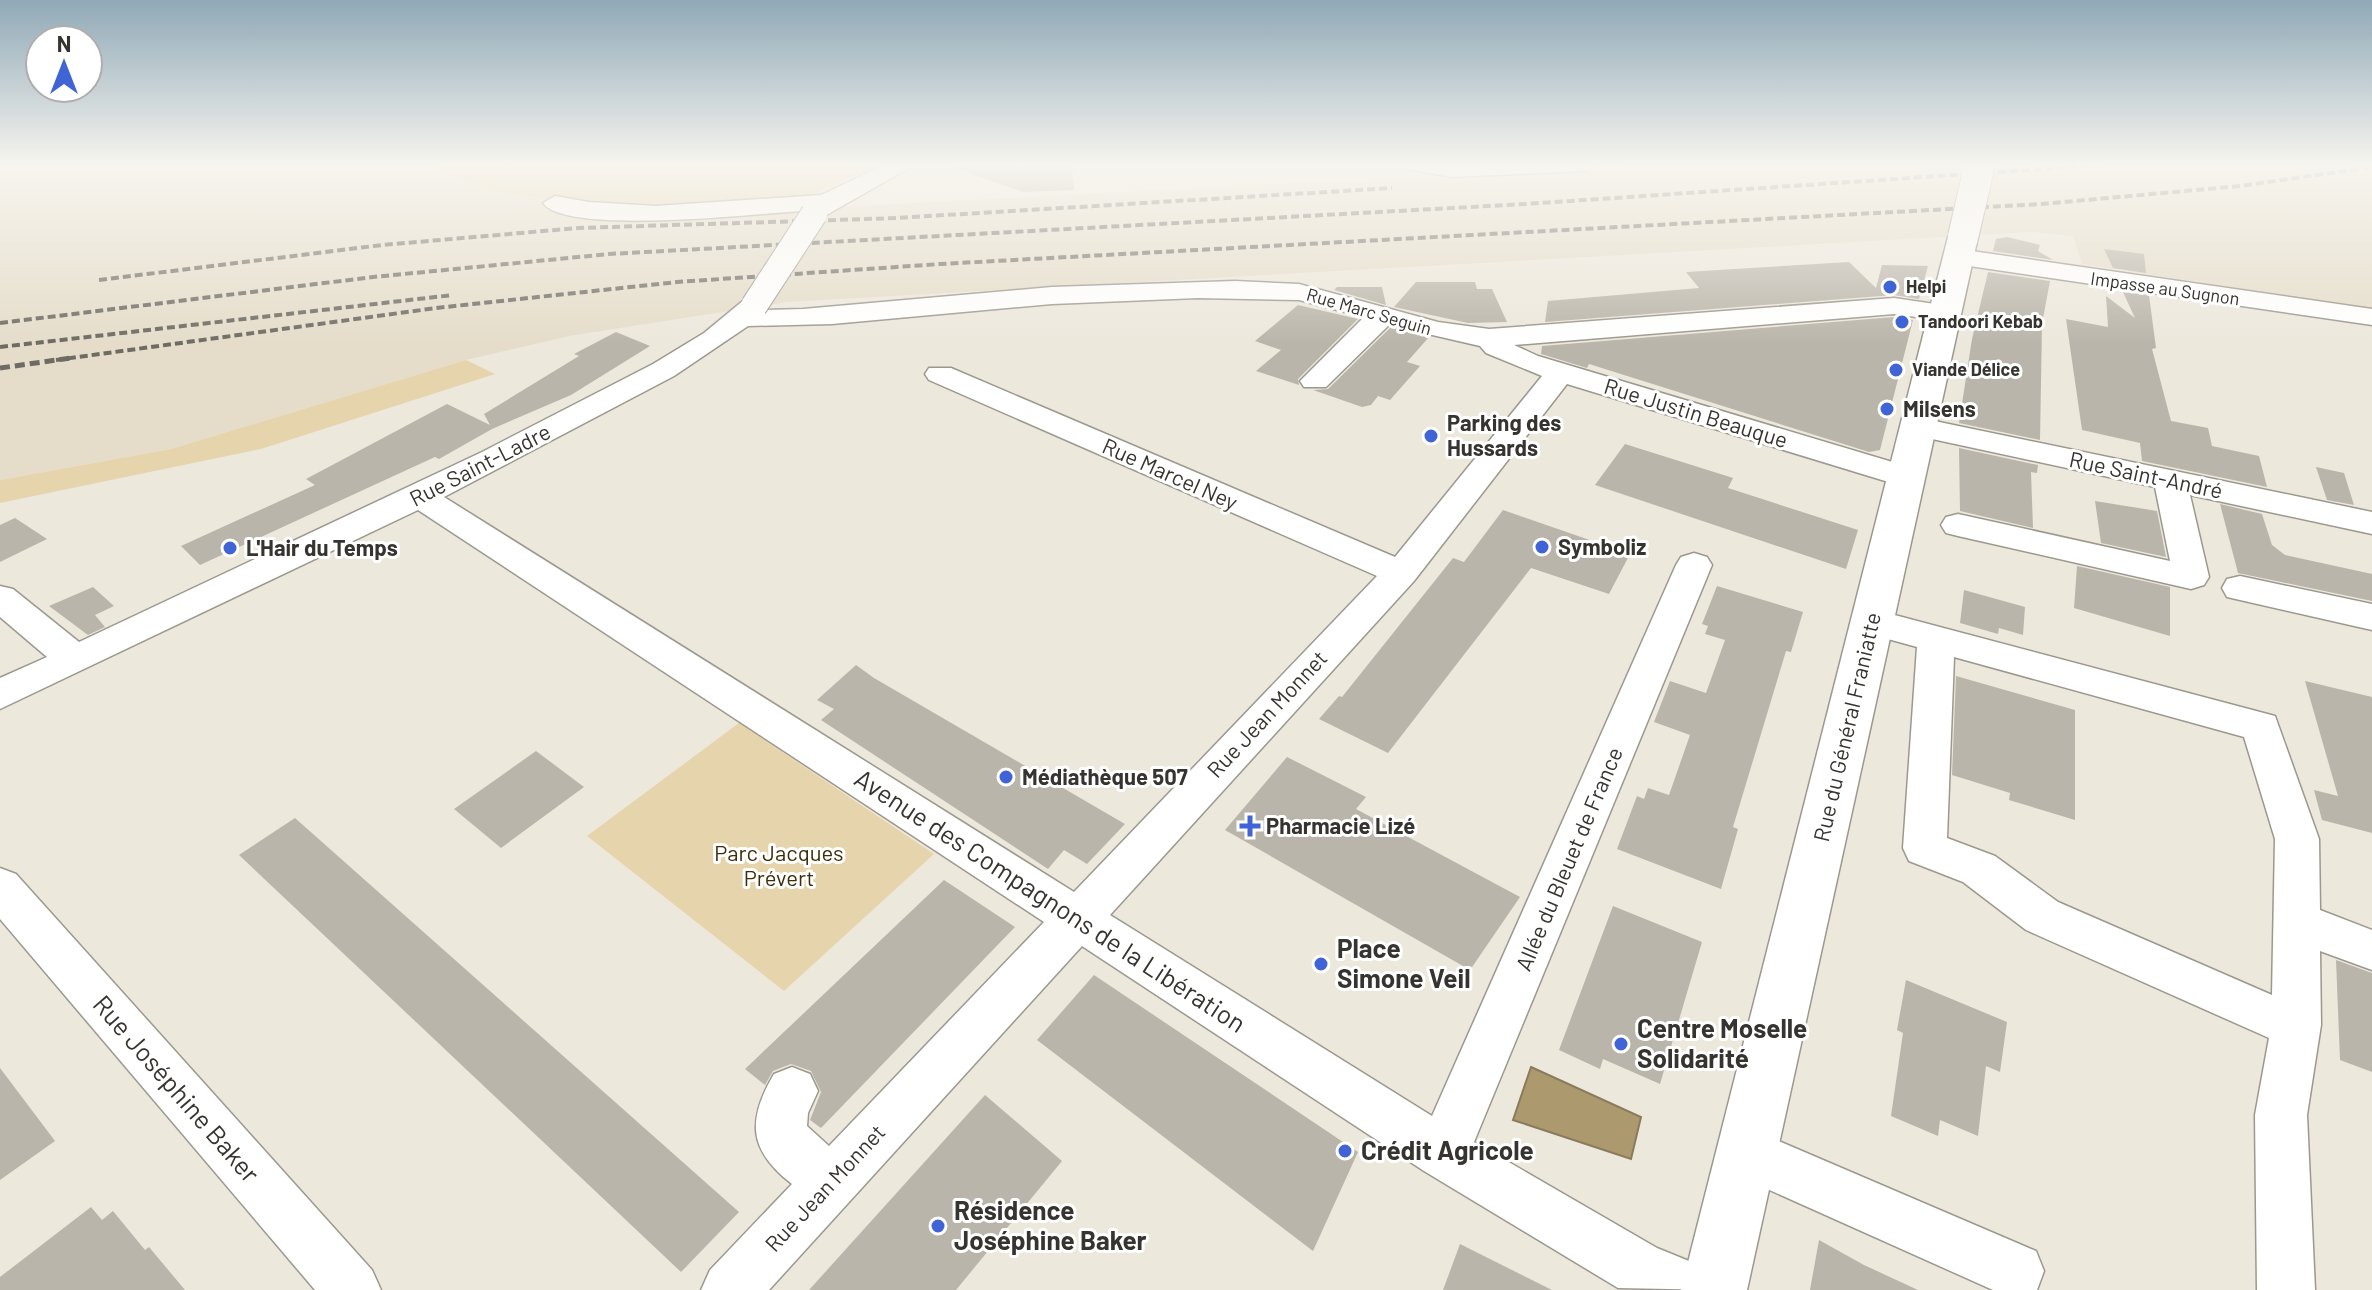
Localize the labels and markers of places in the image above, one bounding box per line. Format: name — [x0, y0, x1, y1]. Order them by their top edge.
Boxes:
place label: Helpi — [1906, 275, 1946, 297]
marker: Helpi — [1881, 278, 1899, 296]
place label: Tandoori Kebab — [1918, 310, 2043, 332]
marker: Tandoori Kebab — [1893, 313, 1911, 331]
place label: Viande Délice — [1912, 358, 2020, 380]
marker: Viande Délice — [1887, 361, 1905, 379]
place label: Milsens — [1903, 395, 1976, 421]
marker: Milsens — [1878, 400, 1896, 418]
place label: Parking des Hussards — [1447, 409, 1561, 460]
marker: Parking des Hussards — [1422, 427, 1440, 445]
place label: Symboliz — [1558, 533, 1646, 559]
place label: L'Hair du Temps — [246, 534, 398, 560]
marker: Symboliz — [1533, 538, 1551, 556]
marker: L'Hair du Temps — [221, 539, 239, 557]
place label: Médiathèque 507 — [1022, 763, 1188, 789]
marker: Médiathèque 507 — [997, 768, 1015, 786]
place label: Pharmacie Lizé — [1266, 812, 1415, 838]
marker: Pharmacie Lizé — [1241, 817, 1259, 835]
place label: Place Simone Veil — [1337, 932, 1470, 993]
marker: Place Simone Veil — [1312, 955, 1330, 973]
place label: Centre Moselle Solidarité — [1637, 1012, 1807, 1073]
marker: Centre Moselle Solidarité — [1612, 1035, 1630, 1053]
place label: Crédit Agricole — [1361, 1134, 1534, 1165]
marker: Crédit Agricole — [1336, 1142, 1354, 1160]
place label: Résidence Joséphine Baker — [954, 1194, 1147, 1255]
marker: Résidence Joséphine Baker — [929, 1217, 947, 1235]

